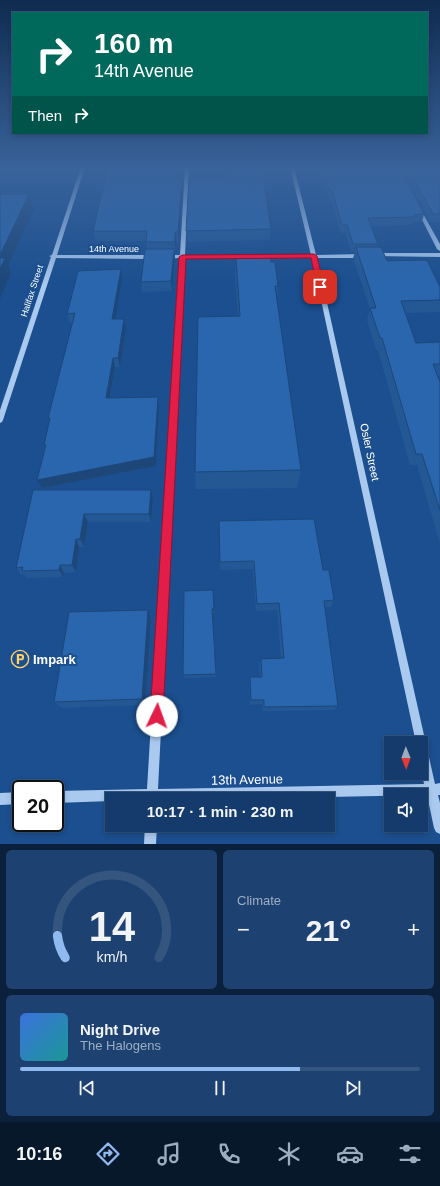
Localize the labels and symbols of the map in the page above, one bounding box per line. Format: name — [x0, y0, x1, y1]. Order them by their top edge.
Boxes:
street label: 14th Avenue — [89, 244, 139, 254]
street label: Halifax Street — [19, 263, 45, 318]
pin — [303, 270, 337, 304]
street label: Osler Street — [358, 422, 382, 482]
parking icon: Impark — [10, 649, 30, 669]
place label: Impark — [33, 652, 76, 667]
position arrow — [136, 695, 178, 737]
north arrow — [384, 736, 428, 780]
street label: 13th Avenue — [211, 771, 283, 788]
speed limit sign: 20 — [12, 780, 64, 832]

